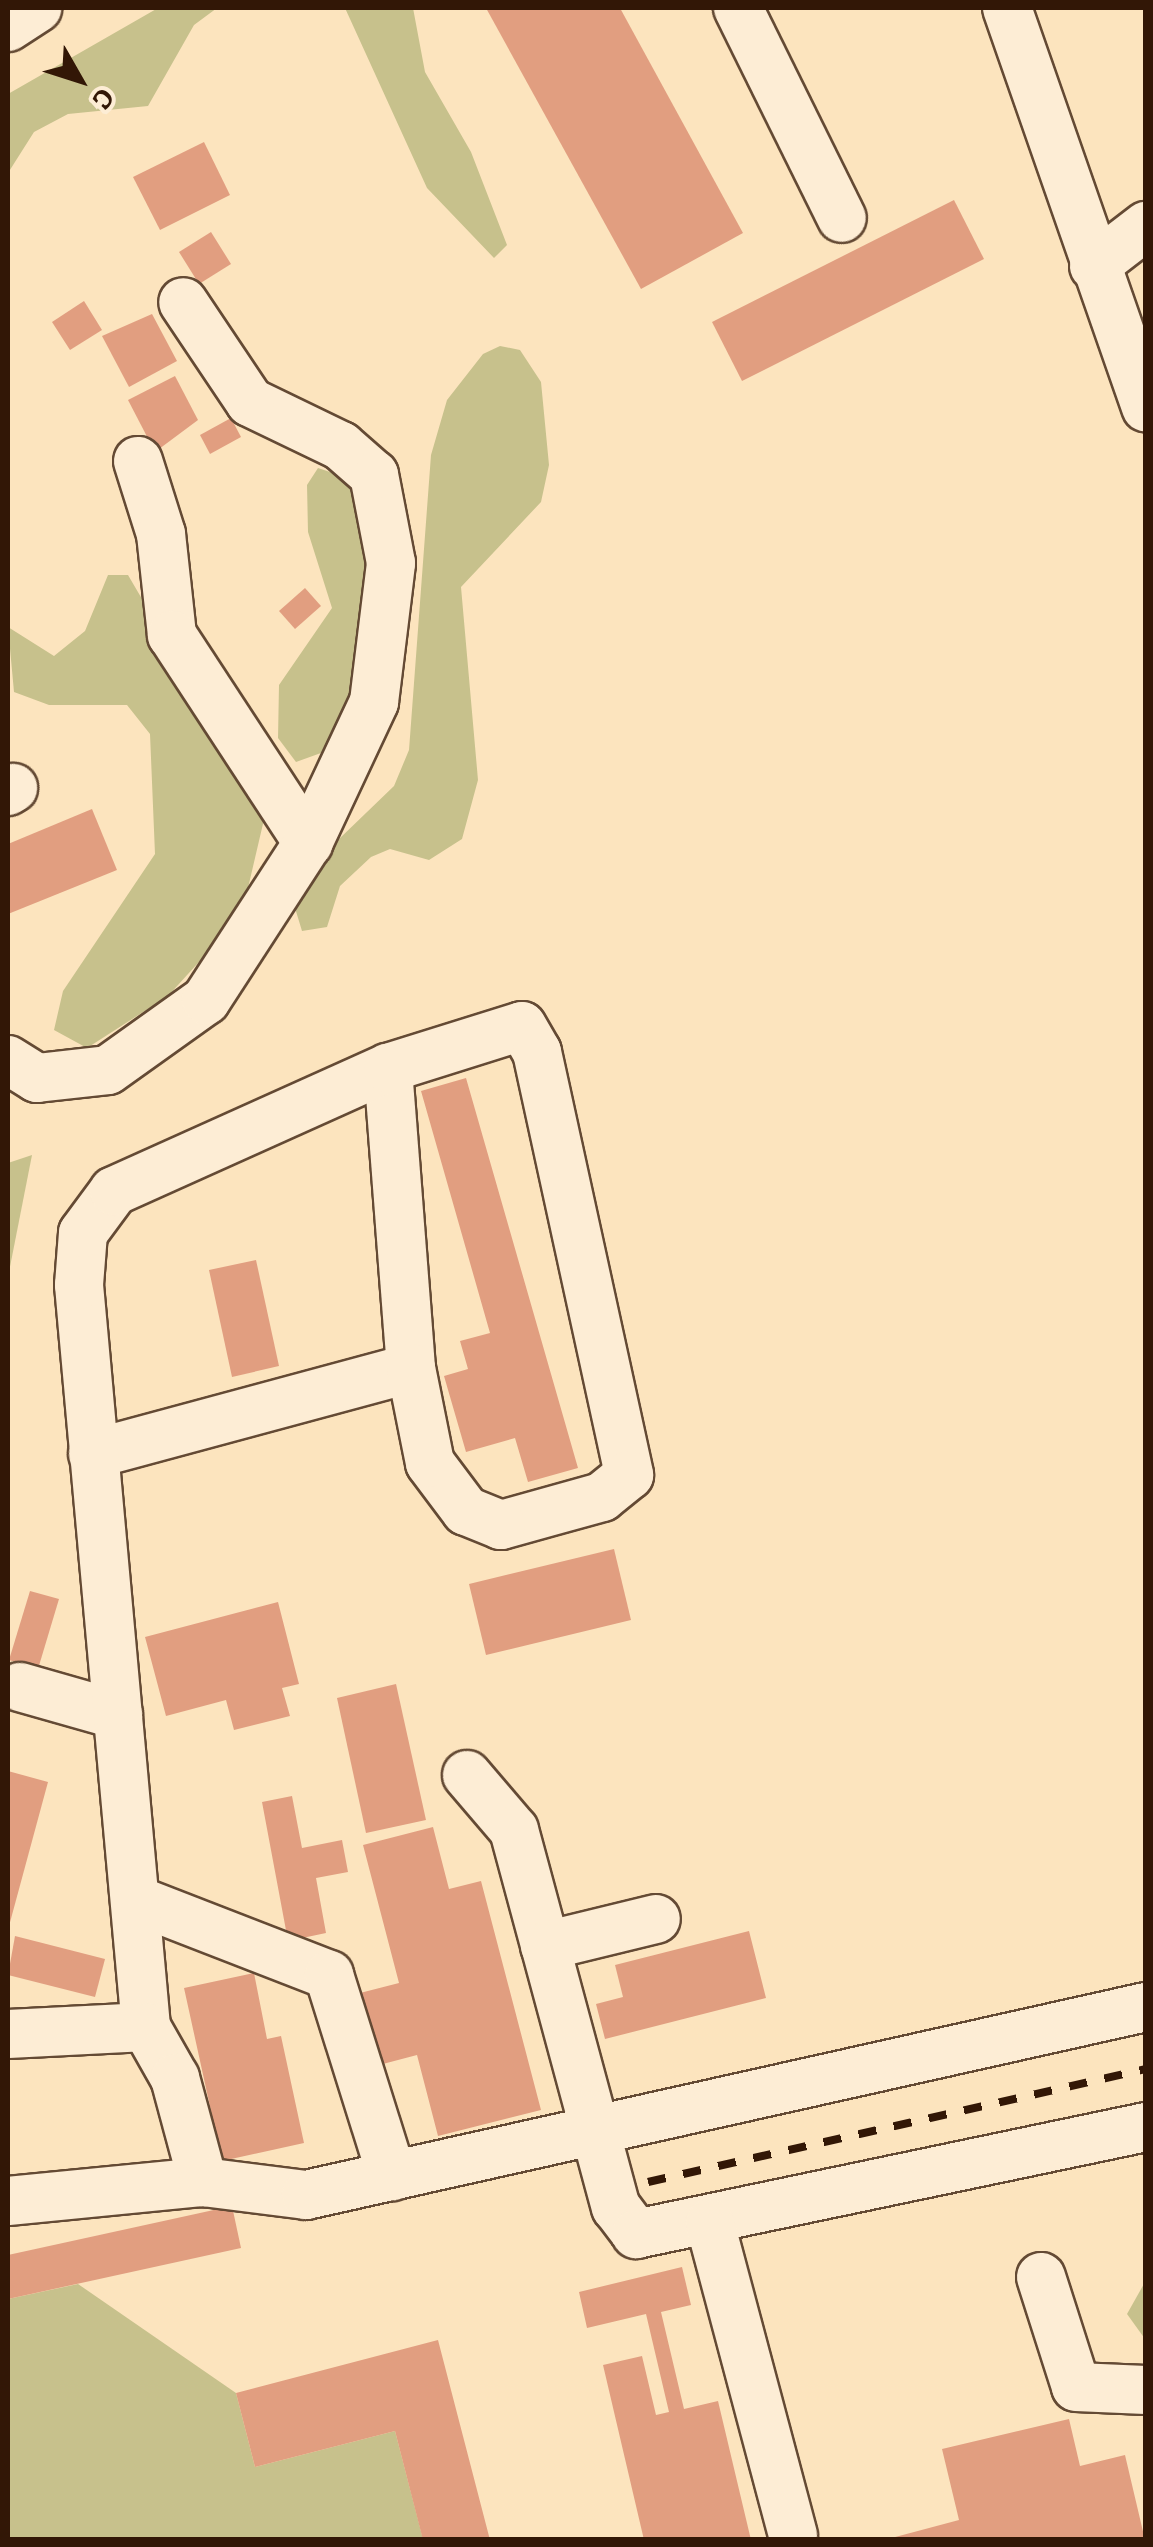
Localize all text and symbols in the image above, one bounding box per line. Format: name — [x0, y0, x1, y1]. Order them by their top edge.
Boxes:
north arrow — [30, 30, 130, 130]
text: С — [83, 80, 124, 118]

